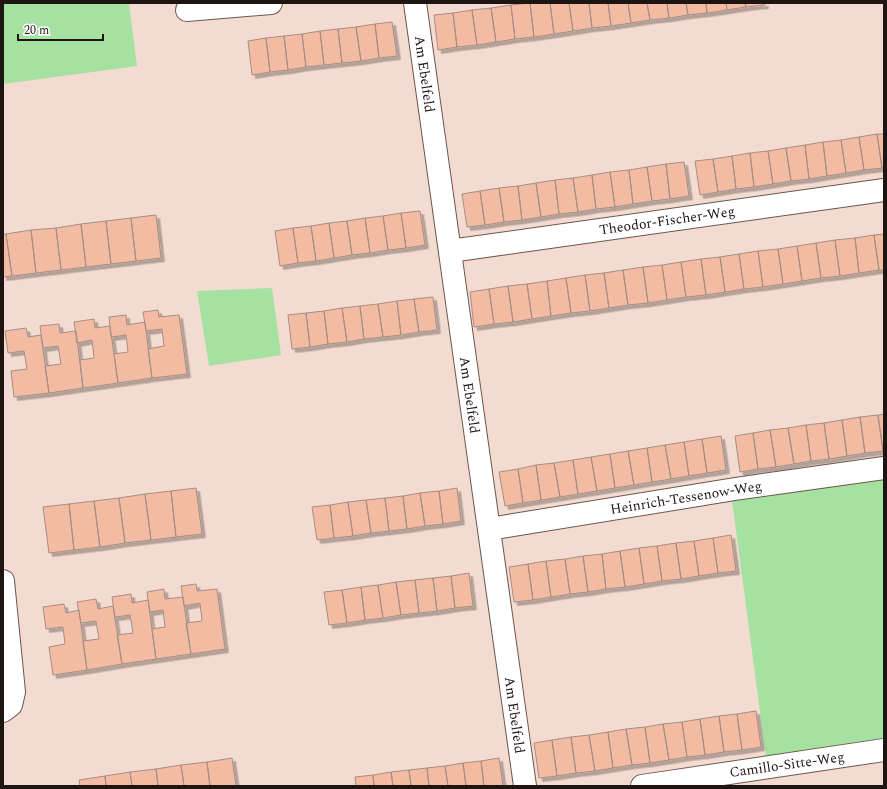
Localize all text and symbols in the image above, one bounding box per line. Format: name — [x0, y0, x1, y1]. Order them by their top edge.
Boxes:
scale bar — [18, 16, 103, 42]
text: 20 m — [24, 21, 49, 40]
street label: Am Ebelfeld — [409, 34, 440, 114]
street label: Theodor-Fischer-Weg — [598, 201, 736, 240]
street label: Am Ebelfeld — [454, 355, 485, 435]
street label: Heinrich-Tessenow-Weg — [609, 475, 764, 520]
street label: Am Ebelfeld — [499, 675, 530, 755]
street label: Camillo-Sitte-Weg — [728, 746, 846, 783]

